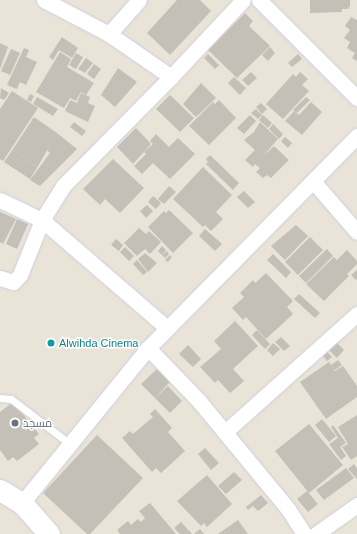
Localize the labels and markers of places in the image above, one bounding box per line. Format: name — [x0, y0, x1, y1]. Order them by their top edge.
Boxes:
place label: Alwihda Cinema — [59, 336, 138, 350]
marker: Alwihda Cinema — [46, 338, 56, 348]
place label: مسجد — [23, 416, 52, 430]
marker: مسجد — [10, 418, 20, 428]

